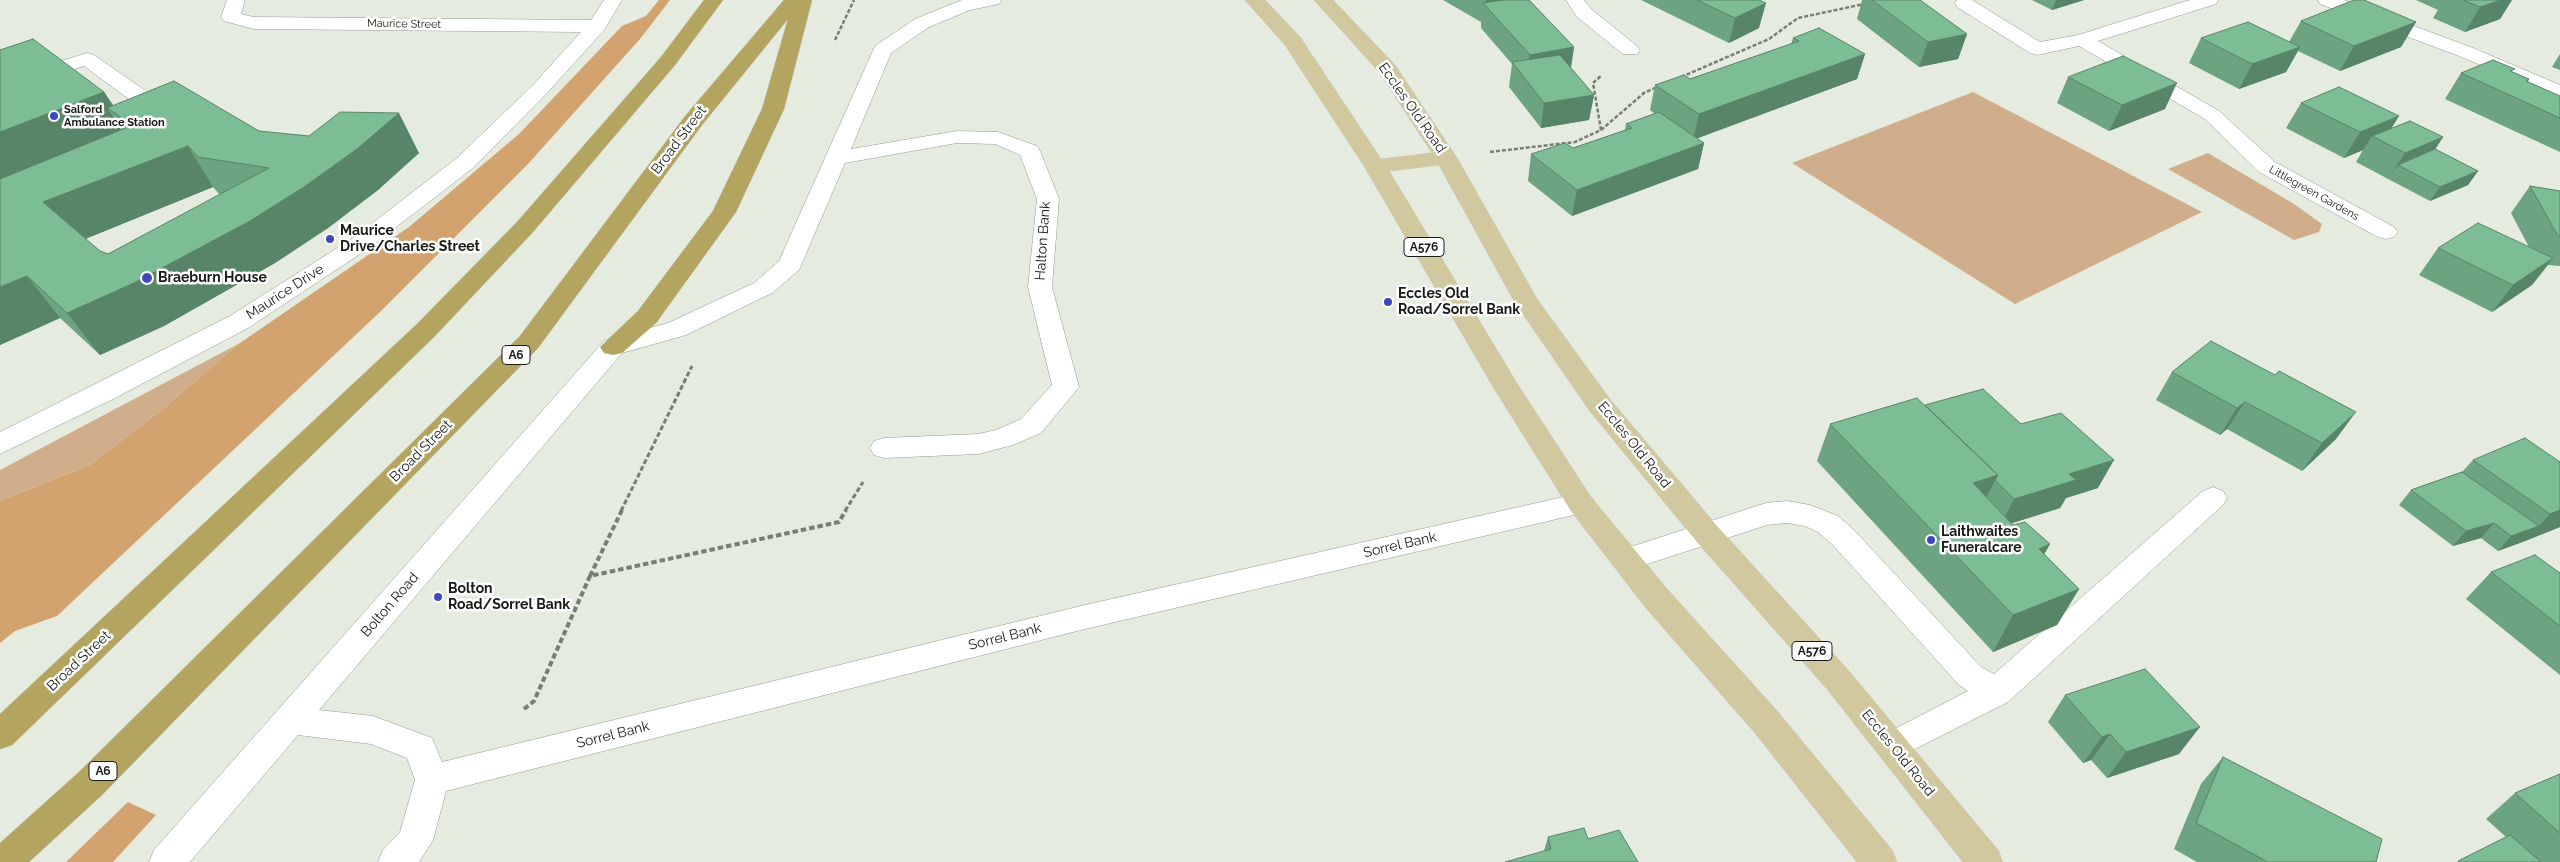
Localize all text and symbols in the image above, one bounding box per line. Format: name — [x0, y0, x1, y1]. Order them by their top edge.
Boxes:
street label: Maurice Street — [367, 17, 441, 31]
street label: Eccles Old Road — [1375, 60, 1449, 156]
place label: Salford Ambulance Station — [64, 103, 165, 129]
street label: Broad Street — [648, 103, 710, 177]
marker: Salford Ambulance Station — [48, 110, 60, 122]
street label: Littlegreen Gardens — [2267, 163, 2361, 223]
street label: Halton Bank — [1032, 201, 1054, 281]
place label: Maurice Drive/Charles Street — [340, 223, 480, 256]
marker: Maurice Drive/Charles Street — [324, 233, 336, 245]
road number: A576 — [1404, 238, 1444, 256]
street label: Maurice Drive — [243, 261, 327, 323]
place label: Braeburn House — [158, 270, 267, 286]
marker: Braeburn House — [140, 271, 154, 285]
place label: Eccles Old Road/Sorrel Bank — [1398, 286, 1520, 318]
marker: Eccles Old Road/Sorrel Bank — [1382, 296, 1394, 308]
road number: A6 — [502, 346, 530, 364]
street label: Eccles Old Road — [1594, 398, 1674, 492]
street label: Broad Street — [386, 416, 456, 486]
place label: Laithwaites Funeralcare — [1941, 524, 2022, 556]
street label: Sorrel Bank — [1362, 528, 1438, 562]
marker: Laithwaites Funeralcare — [1925, 534, 1937, 546]
street label: Bolton Road — [358, 569, 422, 641]
place label: Bolton Road/Sorrel Bank — [448, 581, 570, 614]
marker: Bolton Road/Sorrel Bank — [432, 591, 444, 603]
street label: Sorrel Bank — [967, 620, 1043, 654]
street label: Broad Street — [44, 627, 114, 695]
road number: A576 — [1792, 641, 1832, 660]
street label: Eccles Old Road — [1858, 706, 1938, 800]
street label: Sorrel Bank — [575, 718, 651, 752]
road number: A6 — [89, 761, 117, 780]

